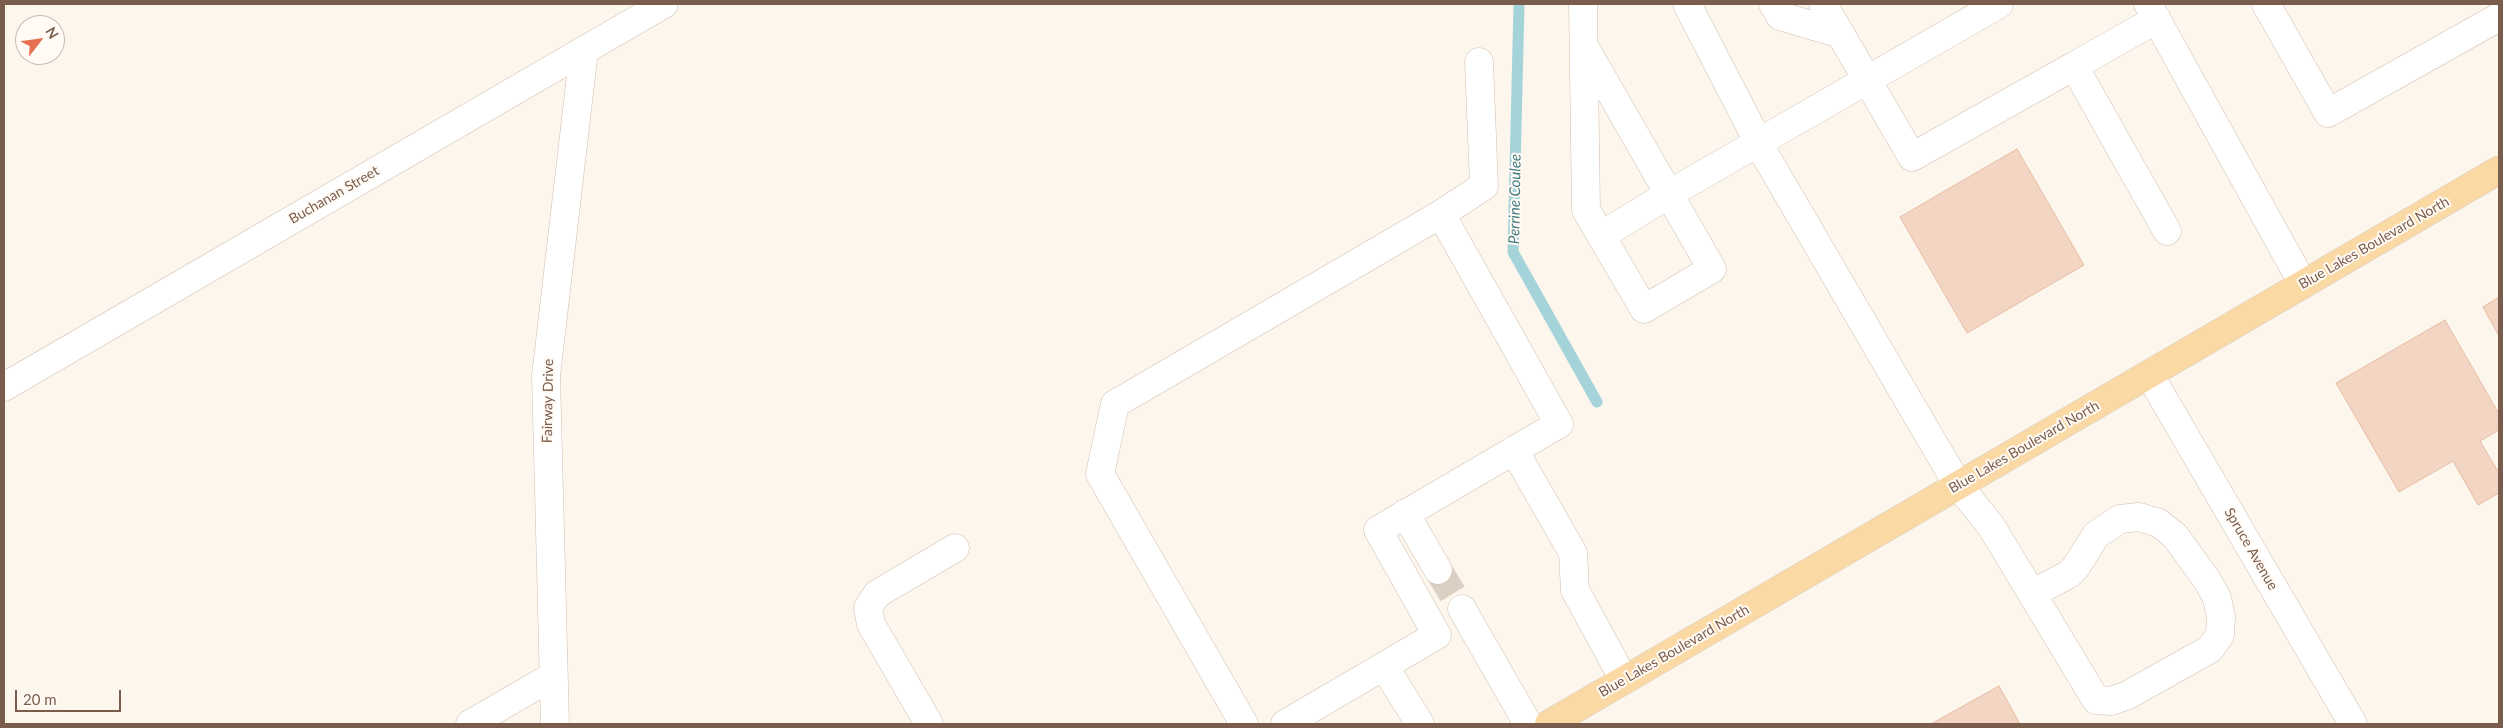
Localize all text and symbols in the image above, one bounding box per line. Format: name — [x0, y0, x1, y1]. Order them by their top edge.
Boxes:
north arrow — [15, 15, 65, 65]
text: N — [42, 24, 63, 42]
water label: Perrine Coulee — [1505, 154, 1525, 244]
street label: Buchanan Street — [286, 162, 382, 228]
street label: Blue Lakes Boulevard North — [2296, 193, 2452, 293]
street label: Fairway Drive — [539, 359, 557, 443]
street label: Blue Lakes Boulevard North — [1946, 397, 2102, 497]
street label: Spruce Avenue — [2221, 505, 2281, 593]
street label: Blue Lakes Boulevard North — [1596, 601, 1752, 701]
scale bar — [18, 680, 124, 712]
text: 20 m — [23, 690, 57, 708]

